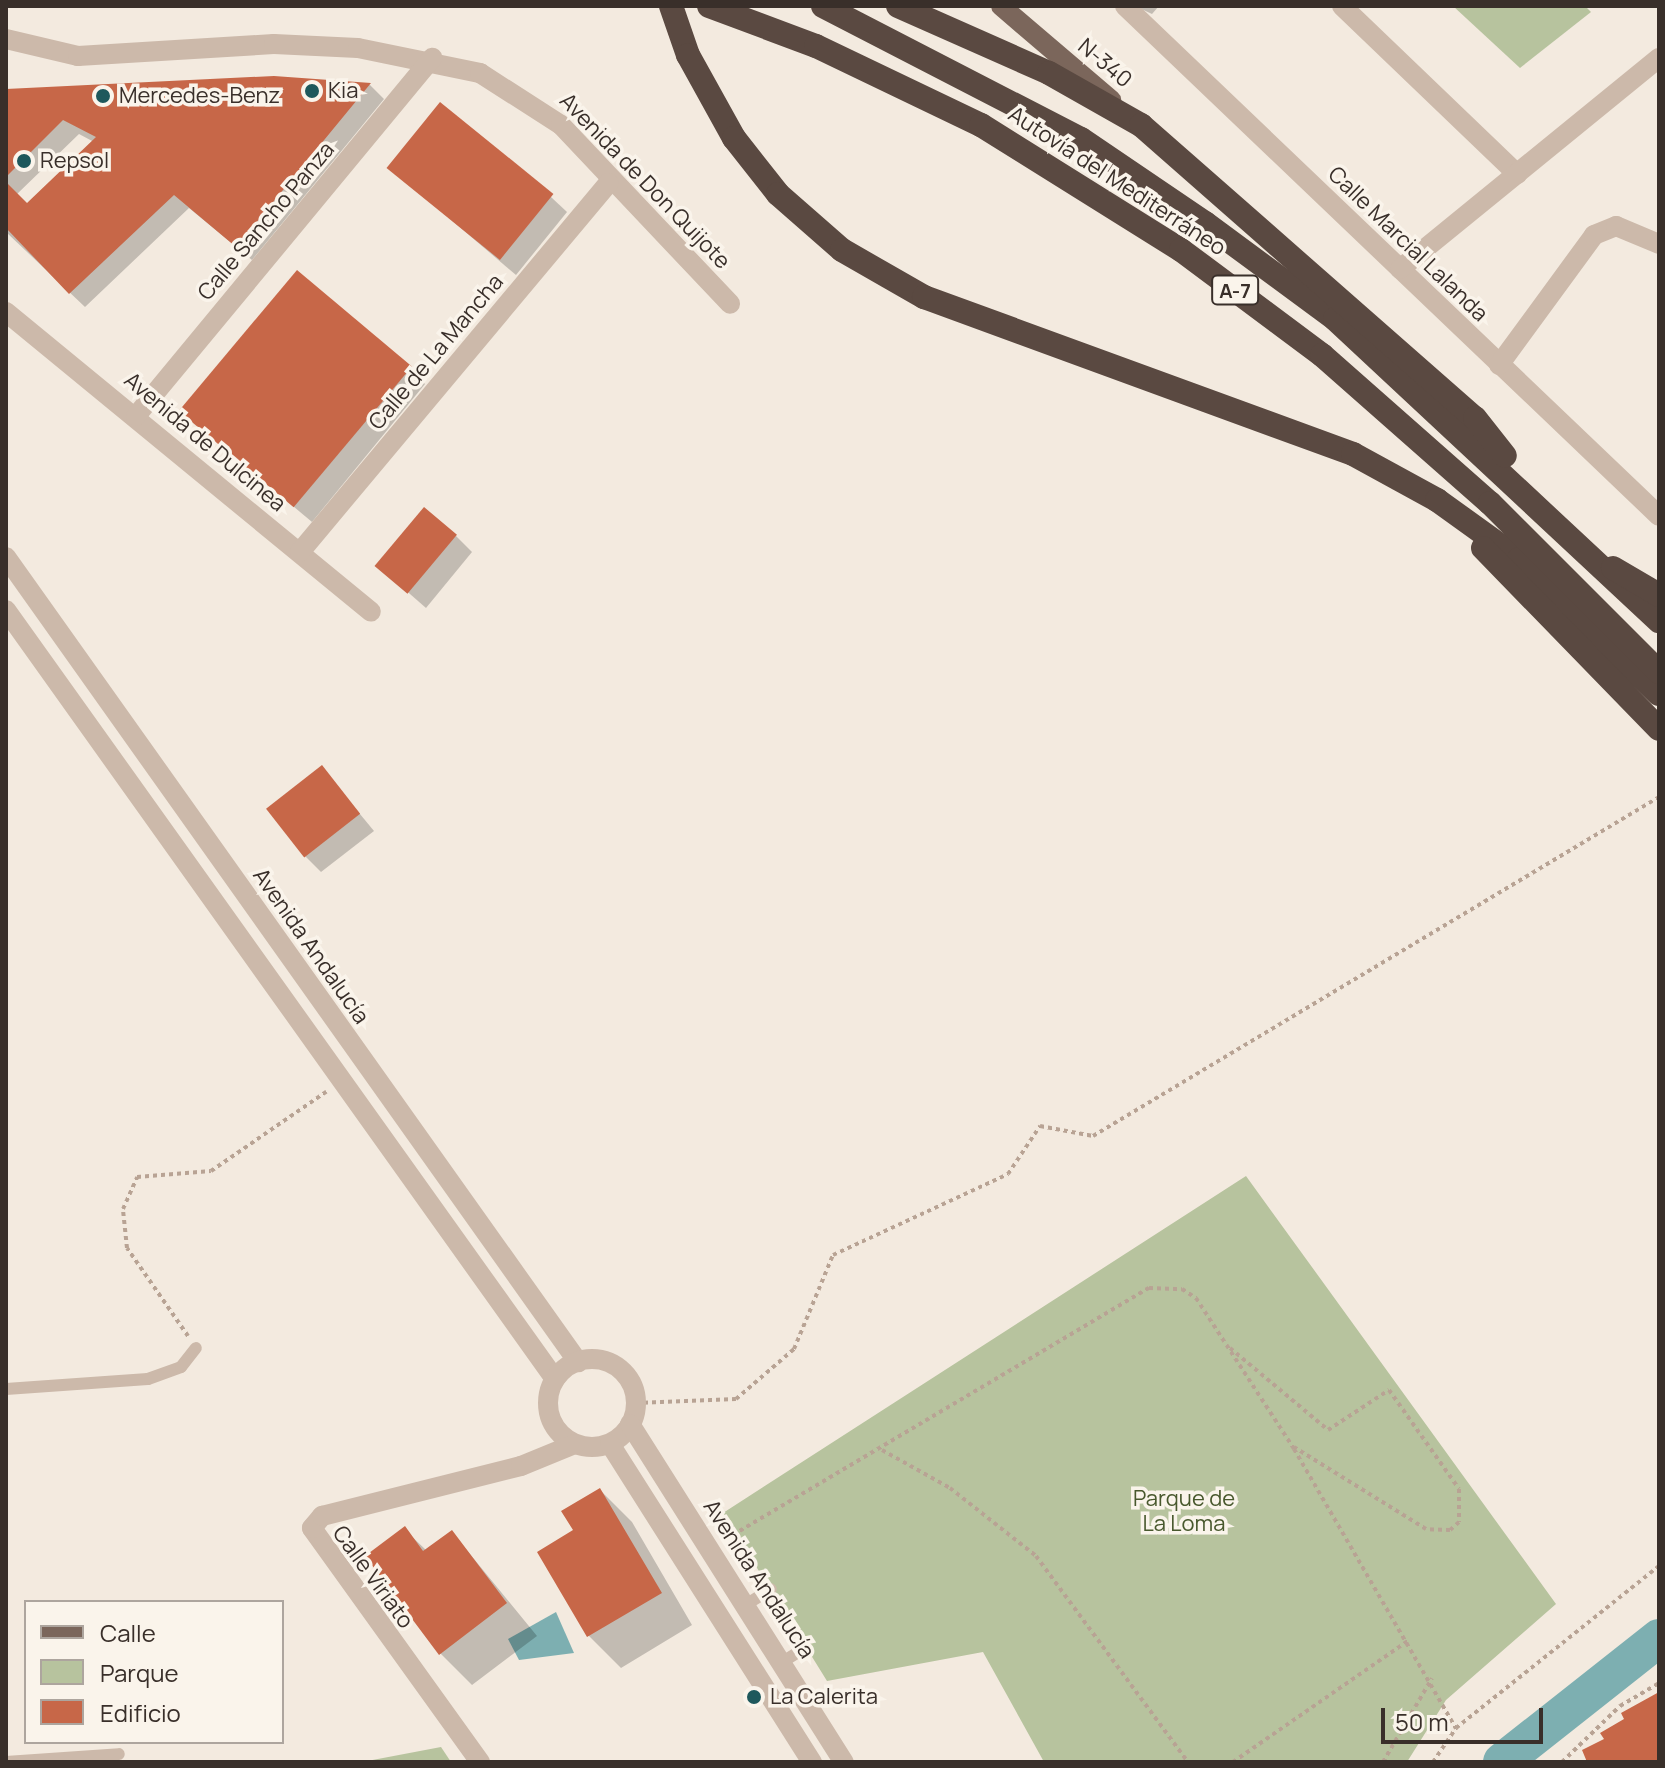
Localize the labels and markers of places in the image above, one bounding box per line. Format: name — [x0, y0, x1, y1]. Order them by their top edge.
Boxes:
place label: Kia — [328, 78, 358, 104]
marker: Kia — [303, 82, 321, 100]
place label: Mercedes-Benz — [119, 83, 280, 109]
marker: Mercedes-Benz — [94, 87, 112, 105]
place label: Repsol — [40, 148, 109, 174]
marker: Repsol — [15, 152, 33, 170]
place label: La Calerita — [770, 1684, 878, 1710]
marker: La Calerita — [745, 1688, 763, 1706]

